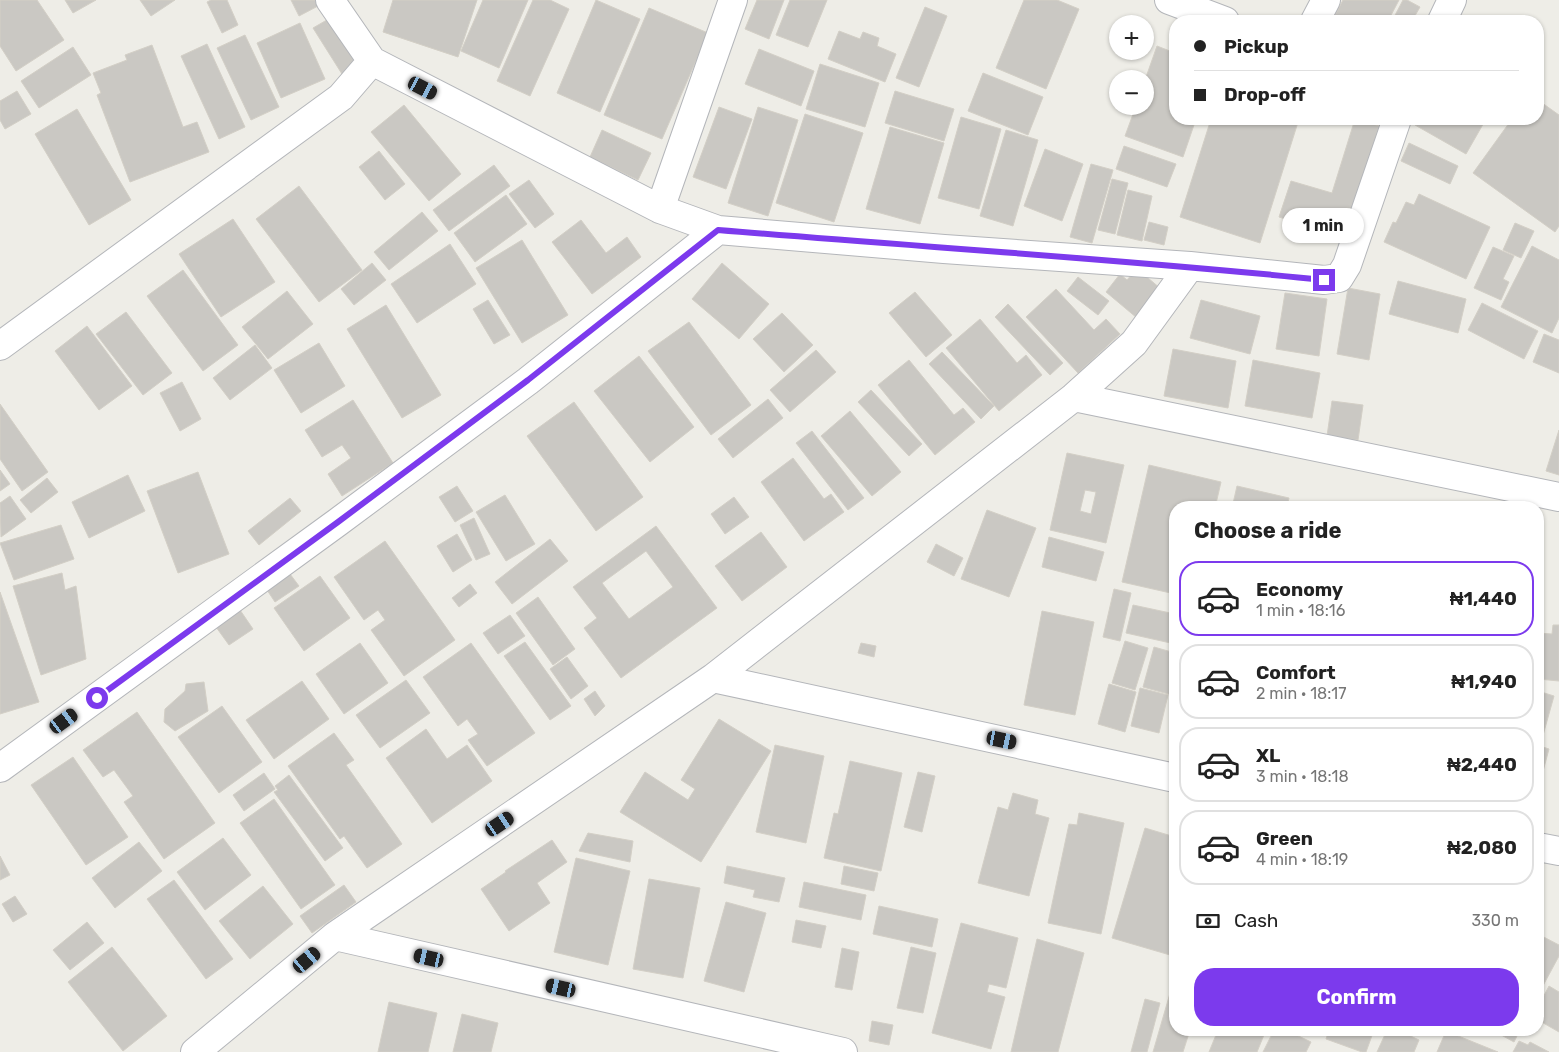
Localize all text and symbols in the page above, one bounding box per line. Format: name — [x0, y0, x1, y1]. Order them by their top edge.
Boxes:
map controls — [1109, 15, 1154, 115]
button: + — [1109, 15, 1154, 60]
text: Pickup — [1224, 35, 1289, 58]
button: − — [1109, 70, 1154, 115]
car — [406, 75, 439, 101]
text: Drop-off — [1224, 83, 1306, 106]
callout: 1 min — [1283, 208, 1365, 242]
text: 1 min — [1303, 216, 1343, 235]
route end — [1313, 269, 1335, 291]
text: Choose a ride — [1194, 517, 1341, 544]
icon: car — [1196, 576, 1241, 621]
text: Economy — [1256, 578, 1343, 601]
text: ₦1,440 — [1450, 587, 1517, 610]
text: 1 min · 18:16 — [1256, 601, 1345, 620]
icon: car — [1196, 659, 1241, 704]
text: Comfort — [1256, 661, 1336, 684]
text: ₦1,940 — [1451, 670, 1517, 693]
text: 2 min · 18:17 — [1256, 684, 1346, 703]
route start — [86, 687, 108, 709]
car — [47, 706, 80, 736]
car — [985, 730, 1018, 750]
icon: car — [1196, 742, 1241, 787]
text: XL — [1256, 744, 1280, 767]
text: ₦2,440 — [1447, 753, 1517, 776]
text: 3 min · 18:18 — [1256, 767, 1349, 786]
car — [483, 809, 516, 839]
icon: car — [1196, 825, 1241, 870]
text: Green — [1256, 827, 1313, 850]
text: ₦2,080 — [1447, 836, 1517, 859]
text: 4 min · 18:19 — [1256, 850, 1348, 869]
icon: cash — [1194, 907, 1222, 935]
text: Cash — [1234, 909, 1278, 932]
text: 330 m — [1471, 911, 1519, 930]
car — [290, 945, 323, 975]
car — [412, 947, 445, 969]
button: Confirm — [1194, 968, 1519, 1026]
car — [544, 977, 577, 999]

